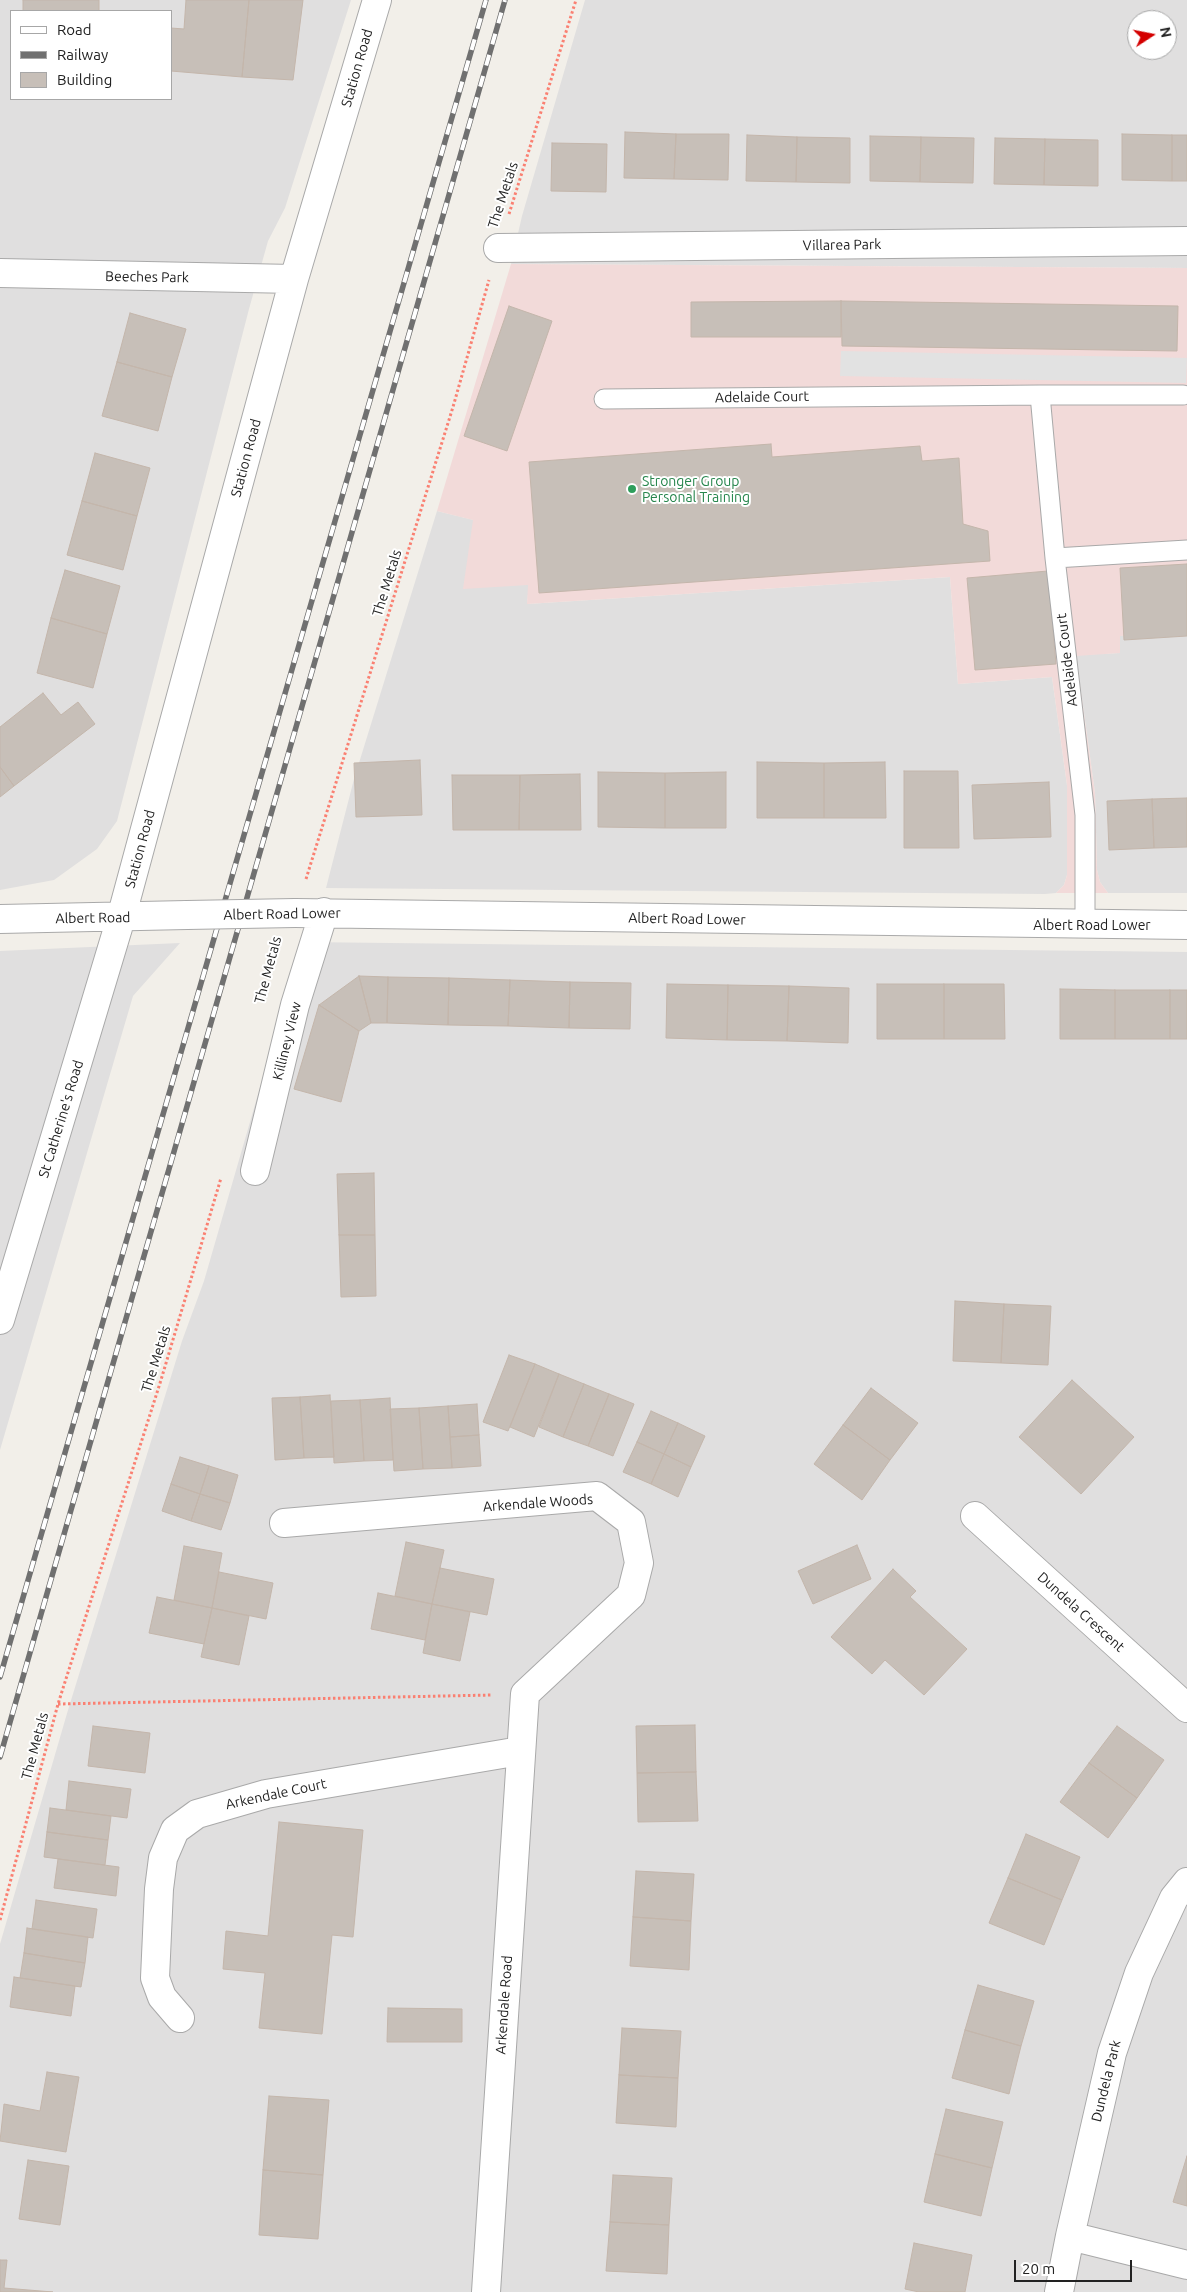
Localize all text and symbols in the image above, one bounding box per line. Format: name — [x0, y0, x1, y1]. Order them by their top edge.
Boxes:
legend — [10, 10, 172, 100]
north arrow — [1127, 10, 1177, 60]
text: Road — [57, 21, 92, 38]
text: N — [1157, 26, 1175, 39]
street label: Station Road — [338, 27, 376, 109]
text: Railway — [57, 46, 108, 63]
text: Building — [57, 71, 112, 88]
street label: The Metals — [484, 160, 522, 230]
street label: Villarea Park — [803, 236, 881, 254]
street label: Beeches Park — [105, 268, 189, 286]
street label: Adelaide Court — [715, 388, 809, 406]
street label: Station Road — [227, 417, 265, 499]
place label: Stronger Group Personal Training — [642, 473, 750, 506]
marker: Stronger Group Personal Training — [626, 483, 638, 495]
street label: The Metals — [369, 548, 405, 618]
street label: Adelaide Court — [1053, 612, 1081, 708]
street label: Station Road — [121, 808, 159, 890]
street label: Albert Road Lower — [223, 905, 341, 923]
street label: Albert Road — [55, 909, 131, 927]
street label: Albert Road Lower — [628, 910, 746, 928]
street label: Albert Road Lower — [1033, 917, 1151, 933]
street label: The Metals — [251, 934, 285, 1006]
street label: Killiney View — [269, 1000, 305, 1082]
street label: St Catherine's Road — [35, 1058, 87, 1180]
street label: The Metals — [138, 1324, 174, 1394]
street label: Arkendale Woods — [482, 1491, 594, 1515]
street label: Dundela Crescent — [1034, 1569, 1128, 1655]
street label: The Metals — [18, 1710, 52, 1782]
street label: Arkendale Court — [224, 1775, 328, 1813]
street label: Arkendale Road — [492, 1955, 516, 2055]
street label: Dundela Park — [1088, 2038, 1124, 2124]
scale bar — [1017, 2250, 1134, 2282]
text: 20 m — [1022, 2260, 1055, 2277]

